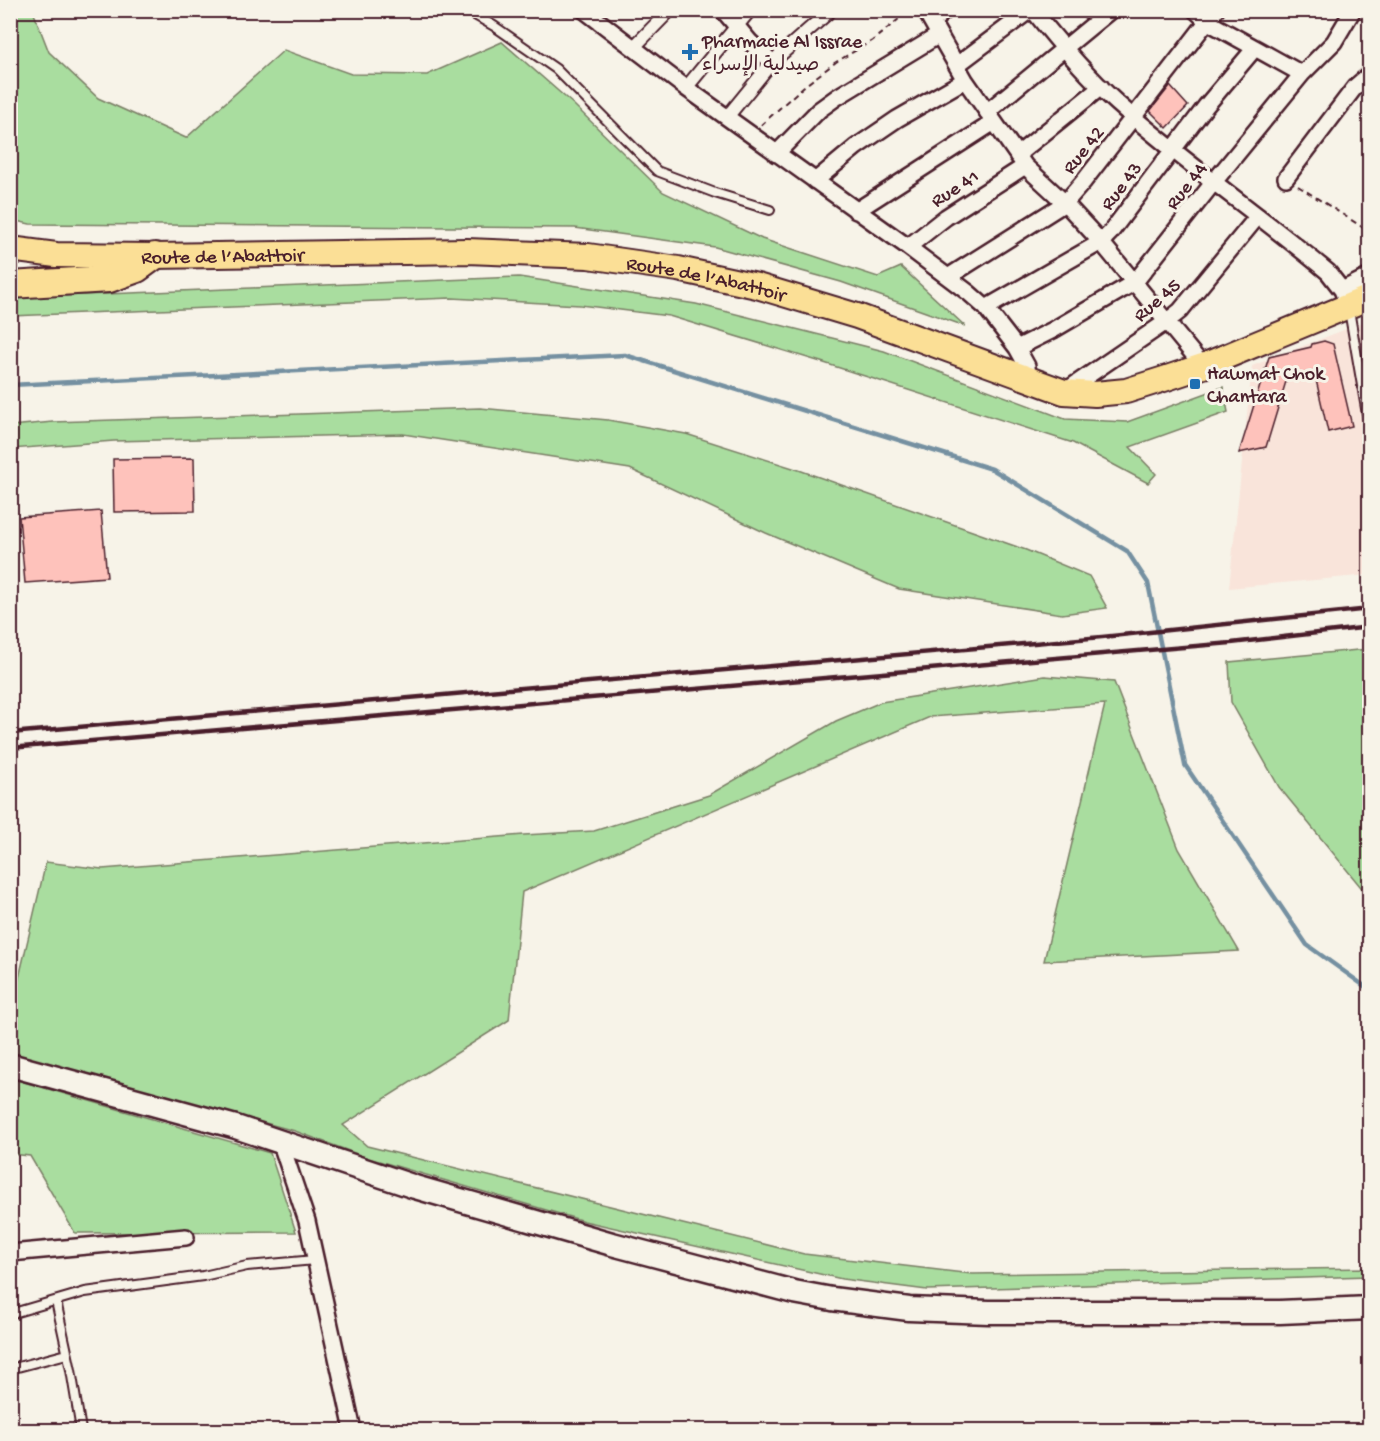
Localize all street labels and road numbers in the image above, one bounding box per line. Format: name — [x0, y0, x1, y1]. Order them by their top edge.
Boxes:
street label: Rue 42 — [1059, 123, 1111, 180]
street label: Rue 43 — [1097, 158, 1148, 216]
street label: Rue 44 — [1162, 158, 1214, 215]
street label: Rue 41 — [928, 166, 984, 214]
street label: Route de l’Abattoir — [141, 246, 306, 271]
street label: Route de l’Abattoir — [625, 254, 790, 310]
street label: Rue 45 — [1130, 275, 1187, 328]

